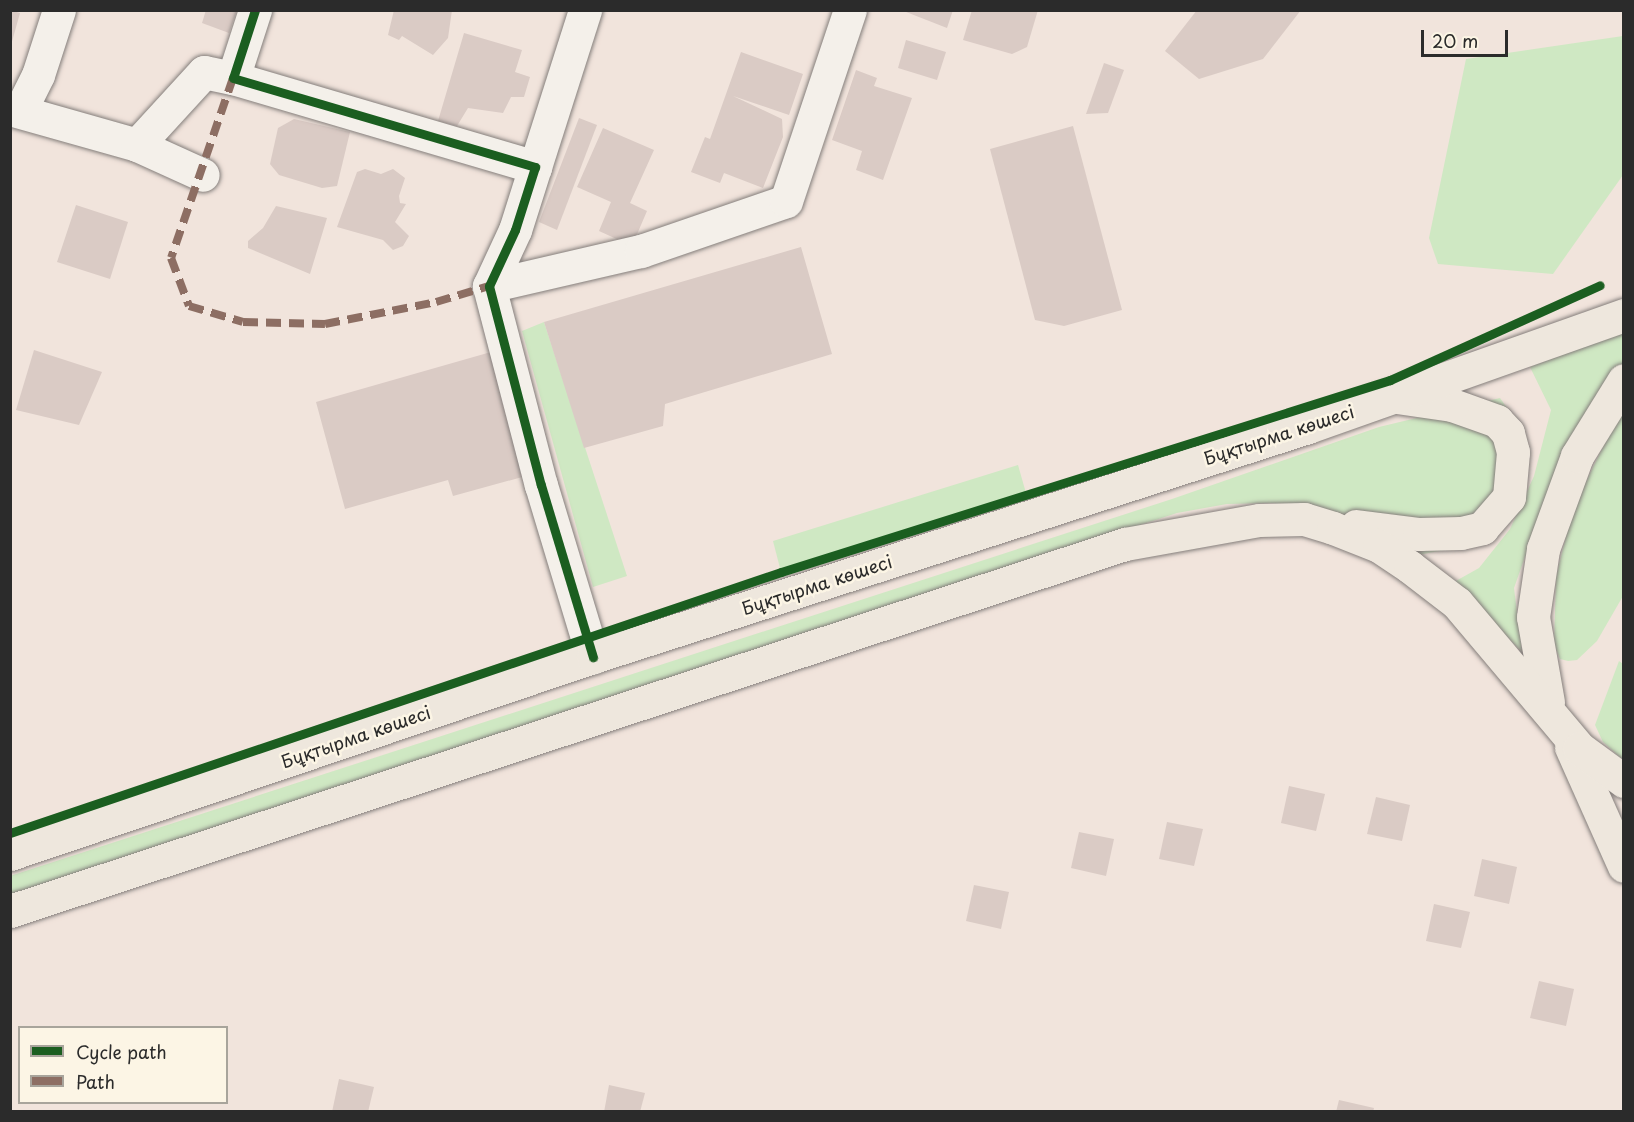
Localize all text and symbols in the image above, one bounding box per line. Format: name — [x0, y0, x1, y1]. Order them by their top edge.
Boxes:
scale bar — [1424, 18, 1511, 56]
text: 20 m — [1432, 27, 1478, 54]
street label: Бұқтырма көшесі — [1201, 400, 1357, 470]
street label: Бұқтырма көшесі — [739, 550, 895, 620]
street label: Бұқтырма көшесі — [278, 701, 434, 773]
legend — [18, 1026, 228, 1104]
text: Cycle path — [76, 1038, 167, 1065]
text: Path — [76, 1068, 115, 1095]

